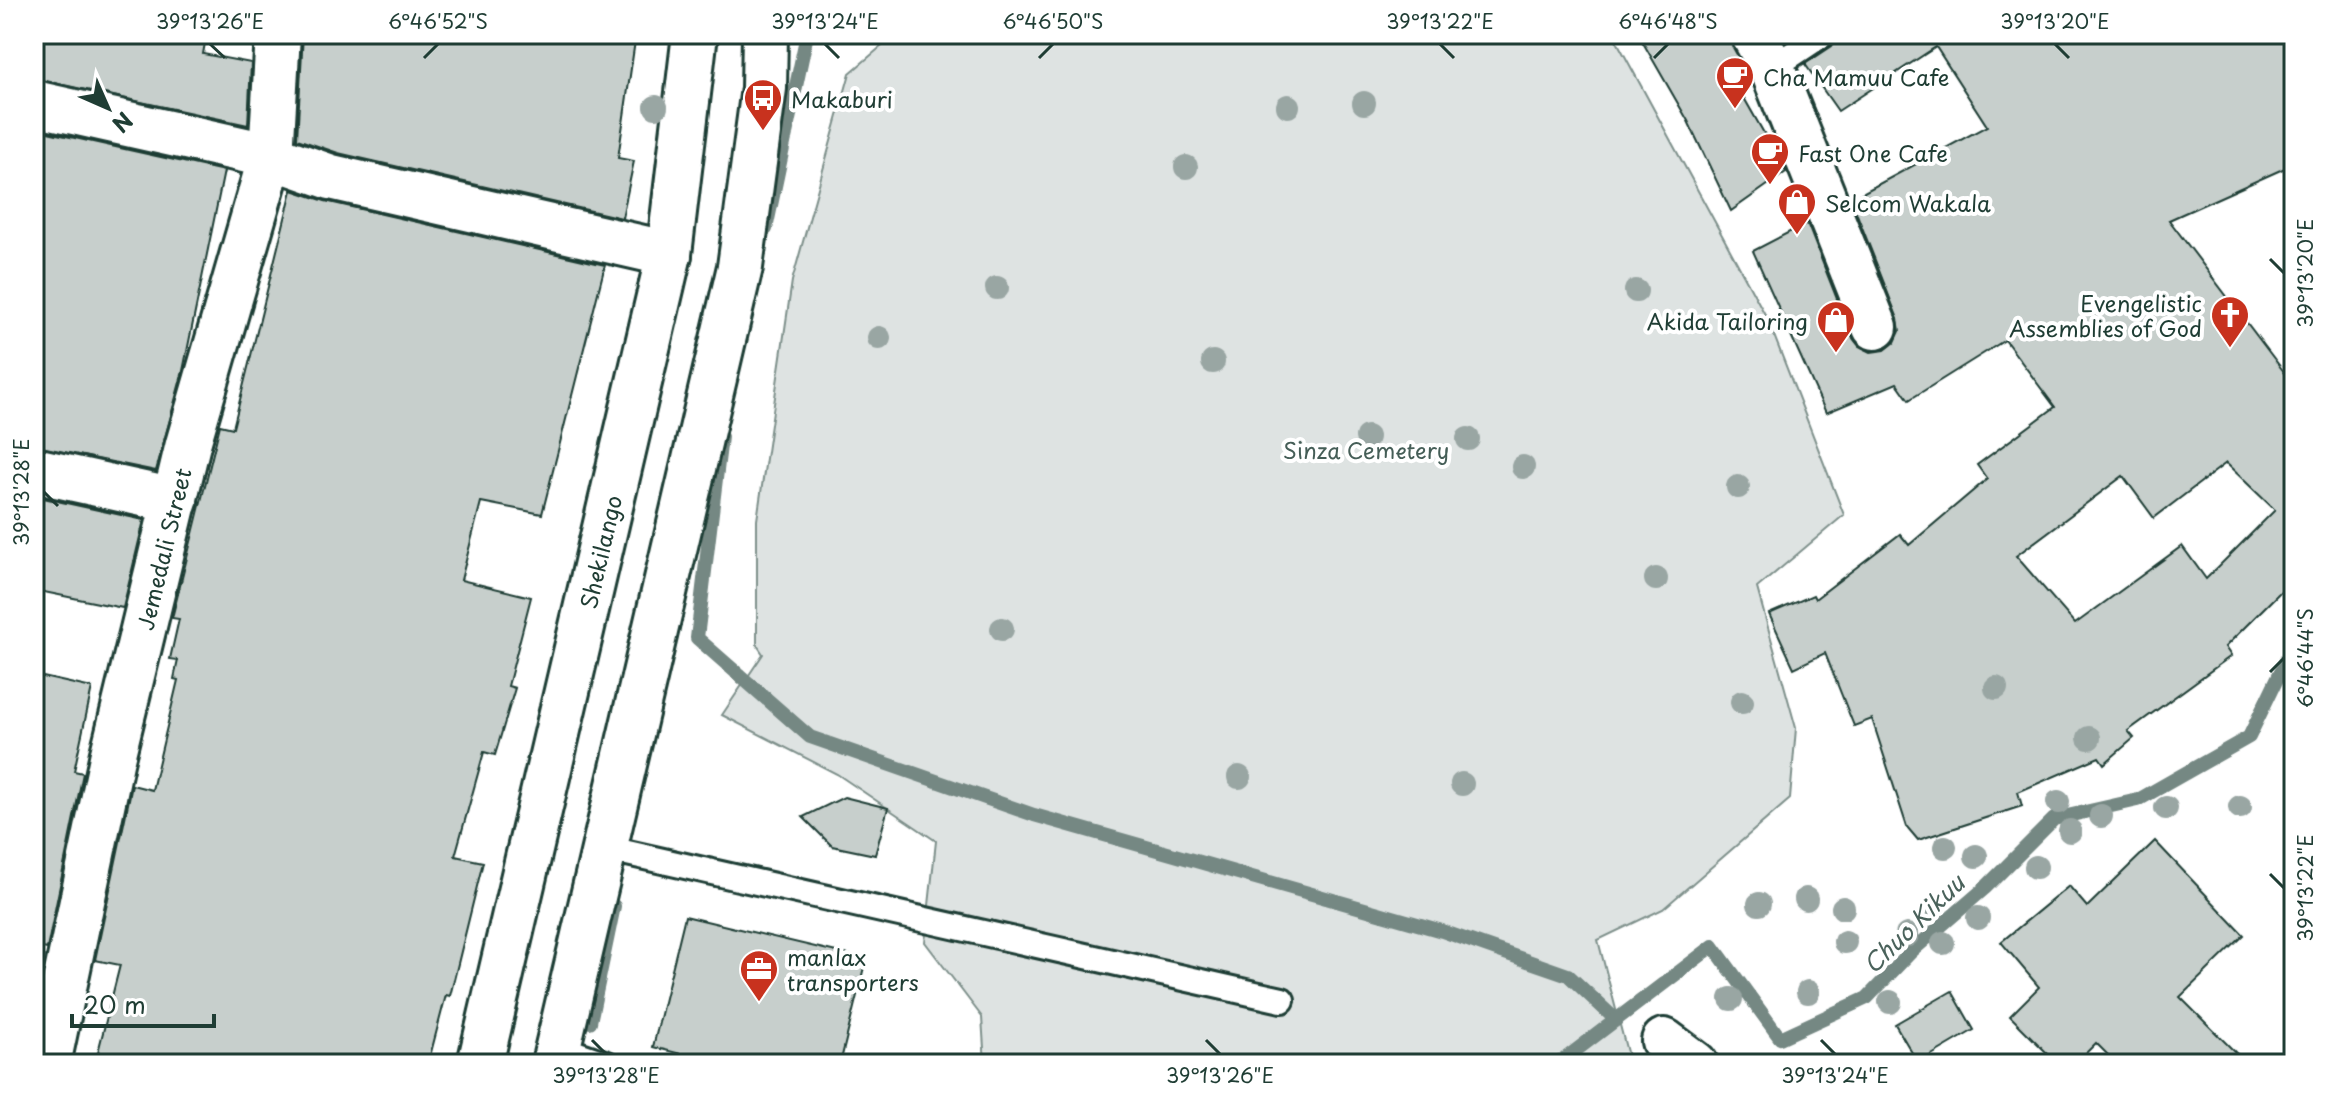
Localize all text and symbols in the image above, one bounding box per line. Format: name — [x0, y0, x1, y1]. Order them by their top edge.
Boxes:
text: 39°13'26"E — [156, 6, 264, 36]
text: 6°46'52"S — [388, 6, 488, 36]
text: 39°13'24"E — [771, 6, 879, 36]
text: 6°46'50"S — [1002, 6, 1104, 36]
text: 39°13'22"E — [1386, 6, 1494, 36]
text: 6°46'48"S — [1618, 6, 1718, 36]
text: 39°13'20"E — [2000, 6, 2110, 36]
cafe icon: Cha Mamuu Cafe — [1714, 55, 1756, 110]
place label: Cha Mamuu Cafe — [1763, 60, 1950, 93]
north arrow — [68, 68, 148, 148]
bus stop icon: Makaburi — [742, 77, 784, 132]
place label: Makaburi — [791, 82, 893, 115]
text: N — [105, 105, 141, 141]
cafe icon: Fast One Cafe — [1749, 131, 1791, 186]
place label: Fast One Cafe — [1798, 136, 1948, 169]
shop icon: Selcom Wakala — [1776, 181, 1818, 236]
place label: Selcom Wakala — [1825, 186, 1991, 219]
text: 39°13'20"E — [2290, 218, 2320, 328]
place label: Evengelistic Assemblies of God — [2009, 286, 2202, 344]
church icon: Evengelistic Assemblies of God — [2209, 294, 2251, 349]
shop icon: Akida Tailoring — [1815, 299, 1857, 354]
place label: Akida Tailoring — [1647, 304, 1808, 337]
park label: Sinza Cemetery — [1283, 433, 1449, 466]
text: 39°13'28"E — [6, 438, 36, 546]
street label: Jemedali Street — [127, 464, 198, 633]
street label: Shekilango — [570, 492, 629, 612]
text: 6°46'44"S — [2290, 608, 2320, 708]
text: 39°13'22"E — [2290, 834, 2320, 942]
water label: Chuo Kikuu — [1854, 864, 1973, 981]
place label: manlax transporters — [787, 940, 919, 998]
office icon: manlax transporters — [738, 948, 780, 1003]
scale bar — [72, 978, 214, 1028]
text: 20 m — [84, 986, 146, 1022]
text: 39°13'28"E — [552, 1060, 660, 1090]
text: 39°13'26"E — [1166, 1060, 1274, 1090]
text: 39°13'24"E — [1781, 1060, 1889, 1090]

